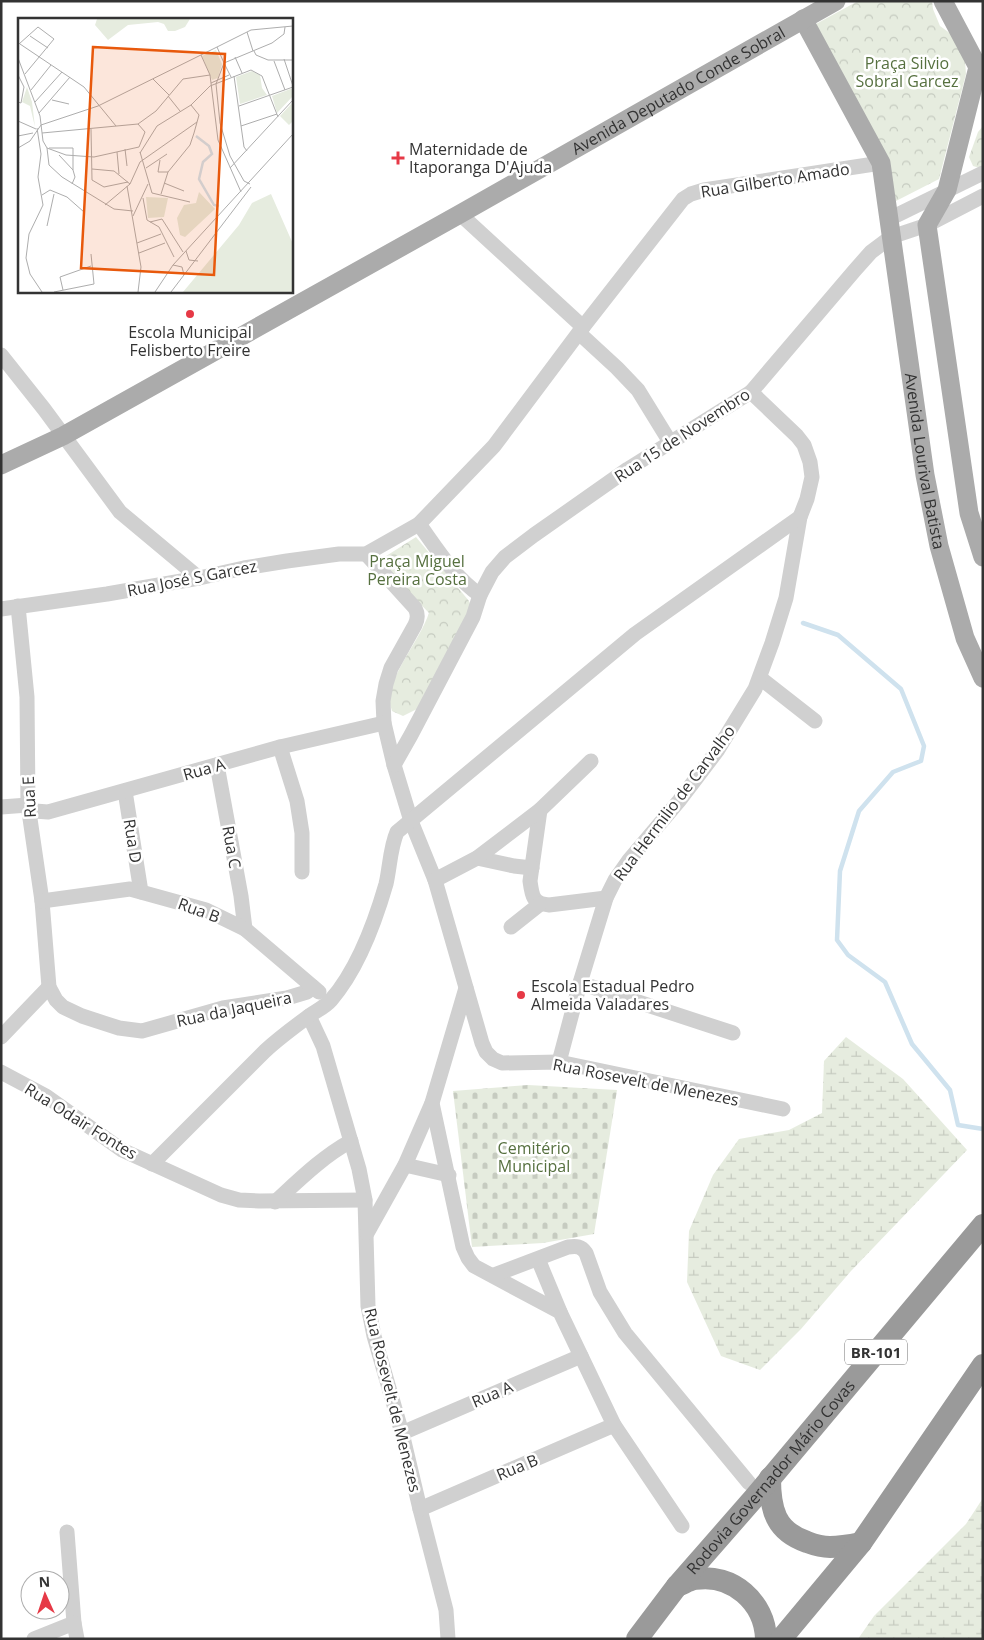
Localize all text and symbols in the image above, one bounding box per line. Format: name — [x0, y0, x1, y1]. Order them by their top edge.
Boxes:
inset map — [18, 18, 292, 292]
street label: Avenida Deputado Conde Sobral — [567, 21, 789, 160]
park label: Praça Silvio Sobral Garcez — [855, 52, 959, 92]
place label: Maternidade de Itaporanga D'Ajuda — [409, 138, 552, 178]
marker: Maternidade de Itaporanga D'Ajuda — [391, 151, 405, 165]
street label: Rua Gilberto Amado — [699, 157, 851, 203]
marker: Escola Municipal Felisberto Freire — [184, 308, 196, 320]
place label: Escola Municipal Felisberto Freire — [128, 321, 252, 361]
street label: Avenida Lourival Batista — [900, 371, 950, 551]
street label: Rua 15 de Novembro — [610, 383, 754, 487]
park label: Praça Miguel Pereira Costa — [367, 550, 467, 590]
street label: Rua José S Garcez — [125, 555, 259, 601]
street label: Rua Hermilio de Carvalho — [608, 721, 740, 885]
street label: Rua A — [180, 752, 228, 785]
street label: Rua E — [17, 776, 41, 818]
street label: Rua D — [119, 817, 147, 865]
street label: Rua C — [217, 824, 247, 870]
street label: Rua B — [175, 892, 223, 928]
place label: Escola Estadual Pedro Almeida Valadares — [531, 975, 694, 1015]
street label: Rua da Jaqueira — [175, 986, 293, 1032]
marker: Escola Estadual Pedro Almeida Valadares — [515, 989, 527, 1001]
street label: Rua Rosevelt de Menezes — [551, 1053, 741, 1111]
street label: Rua Odair Fontes — [21, 1078, 141, 1164]
park label: Cemitério Municipal — [498, 1137, 570, 1177]
street label: Rua Rosevelt de Menezes — [359, 1306, 427, 1494]
road number: BR-101 — [845, 1340, 907, 1364]
street label: Rua A — [468, 1375, 517, 1412]
street label: Rodovia Governador Mário Covas — [681, 1375, 860, 1579]
street label: Rua B — [493, 1448, 541, 1486]
north arrow — [20, 1570, 70, 1620]
text: N — [38, 1572, 50, 1591]

